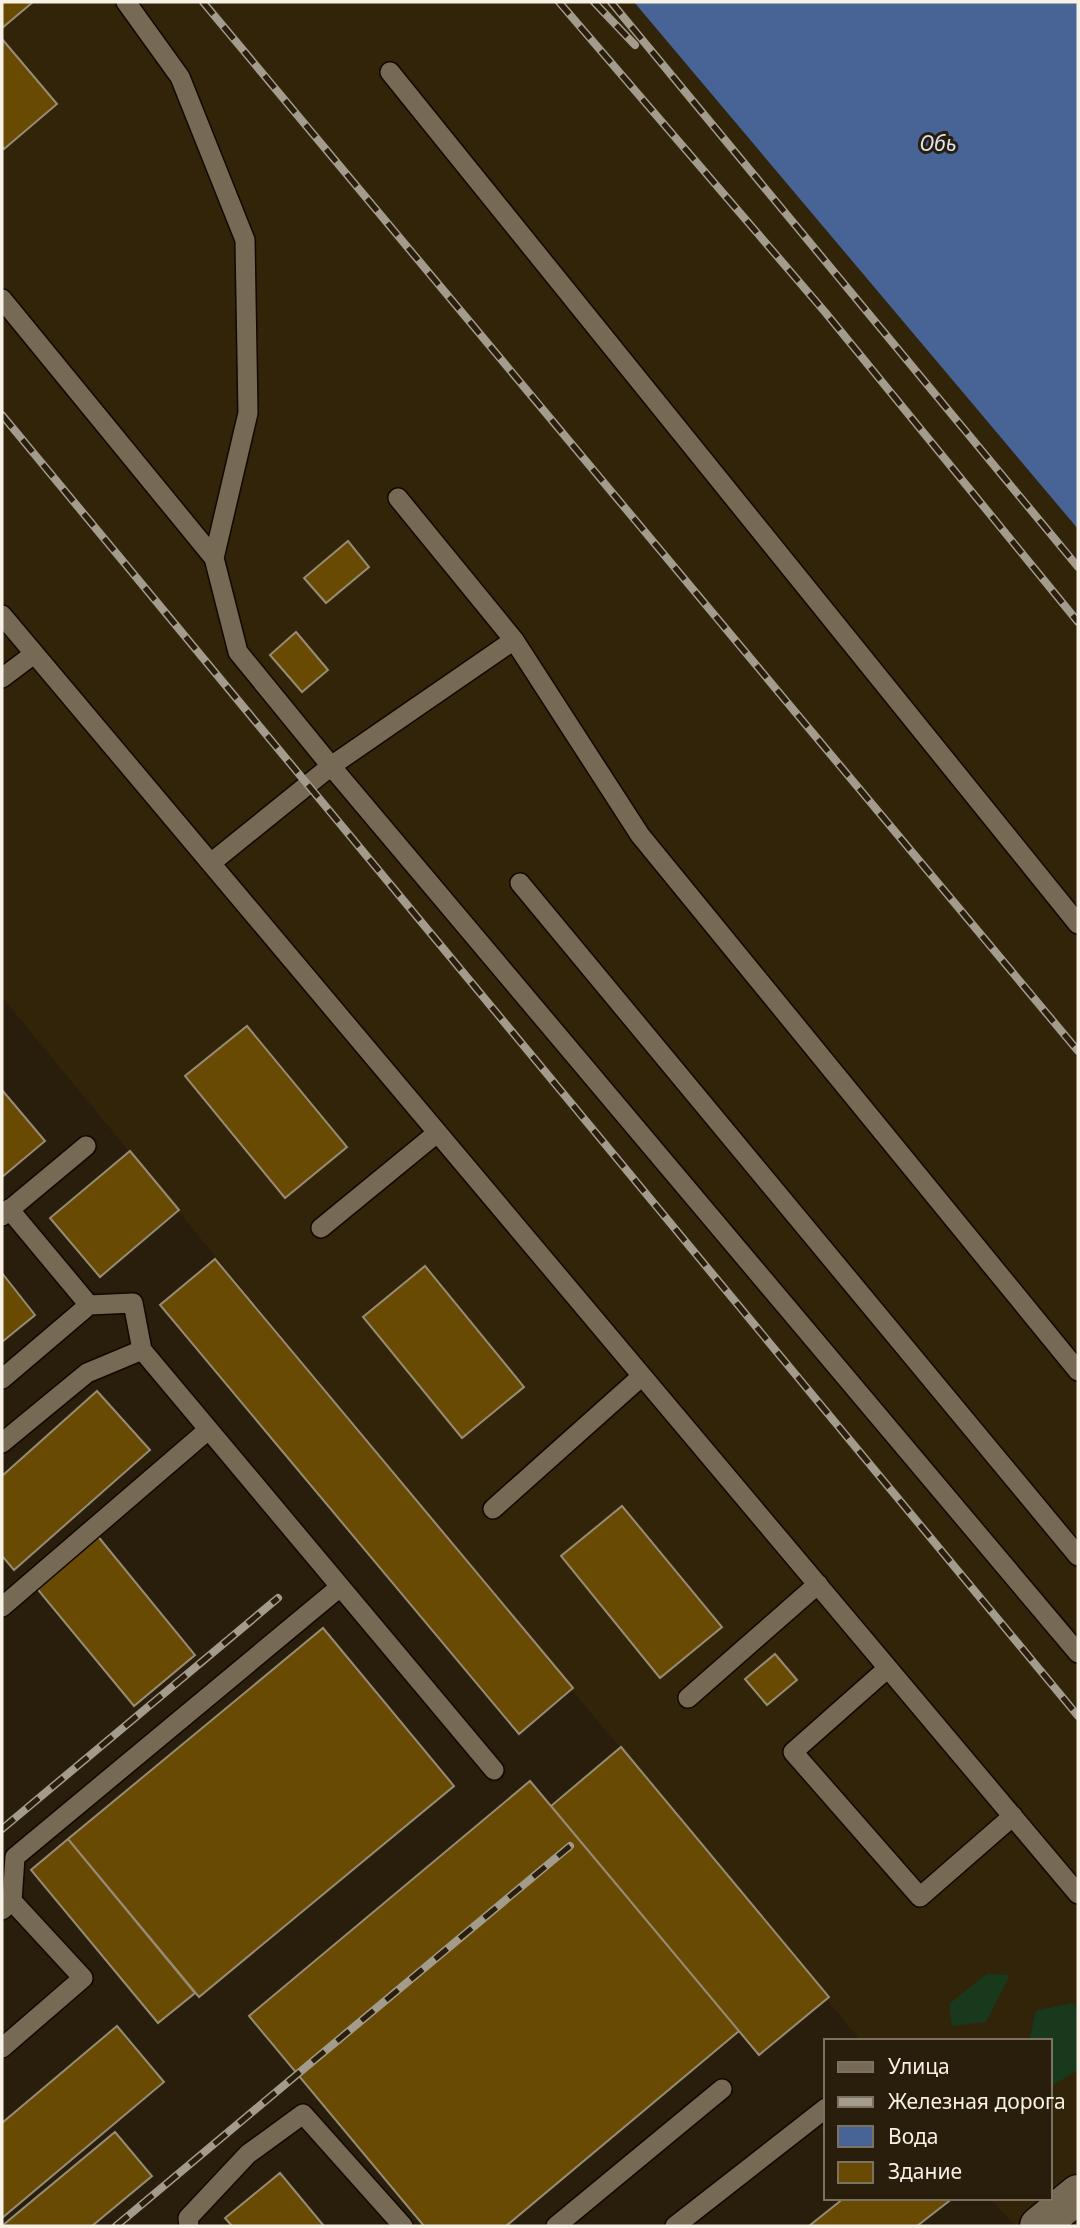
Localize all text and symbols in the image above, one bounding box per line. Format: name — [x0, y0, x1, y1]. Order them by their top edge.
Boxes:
water label: Обь — [919, 129, 957, 157]
legend — [824, 2039, 1052, 2200]
text: Улица — [888, 2052, 950, 2080]
text: Железная дорога — [888, 2087, 1066, 2115]
text: Вода — [888, 2122, 938, 2150]
text: Здание — [888, 2157, 962, 2185]

